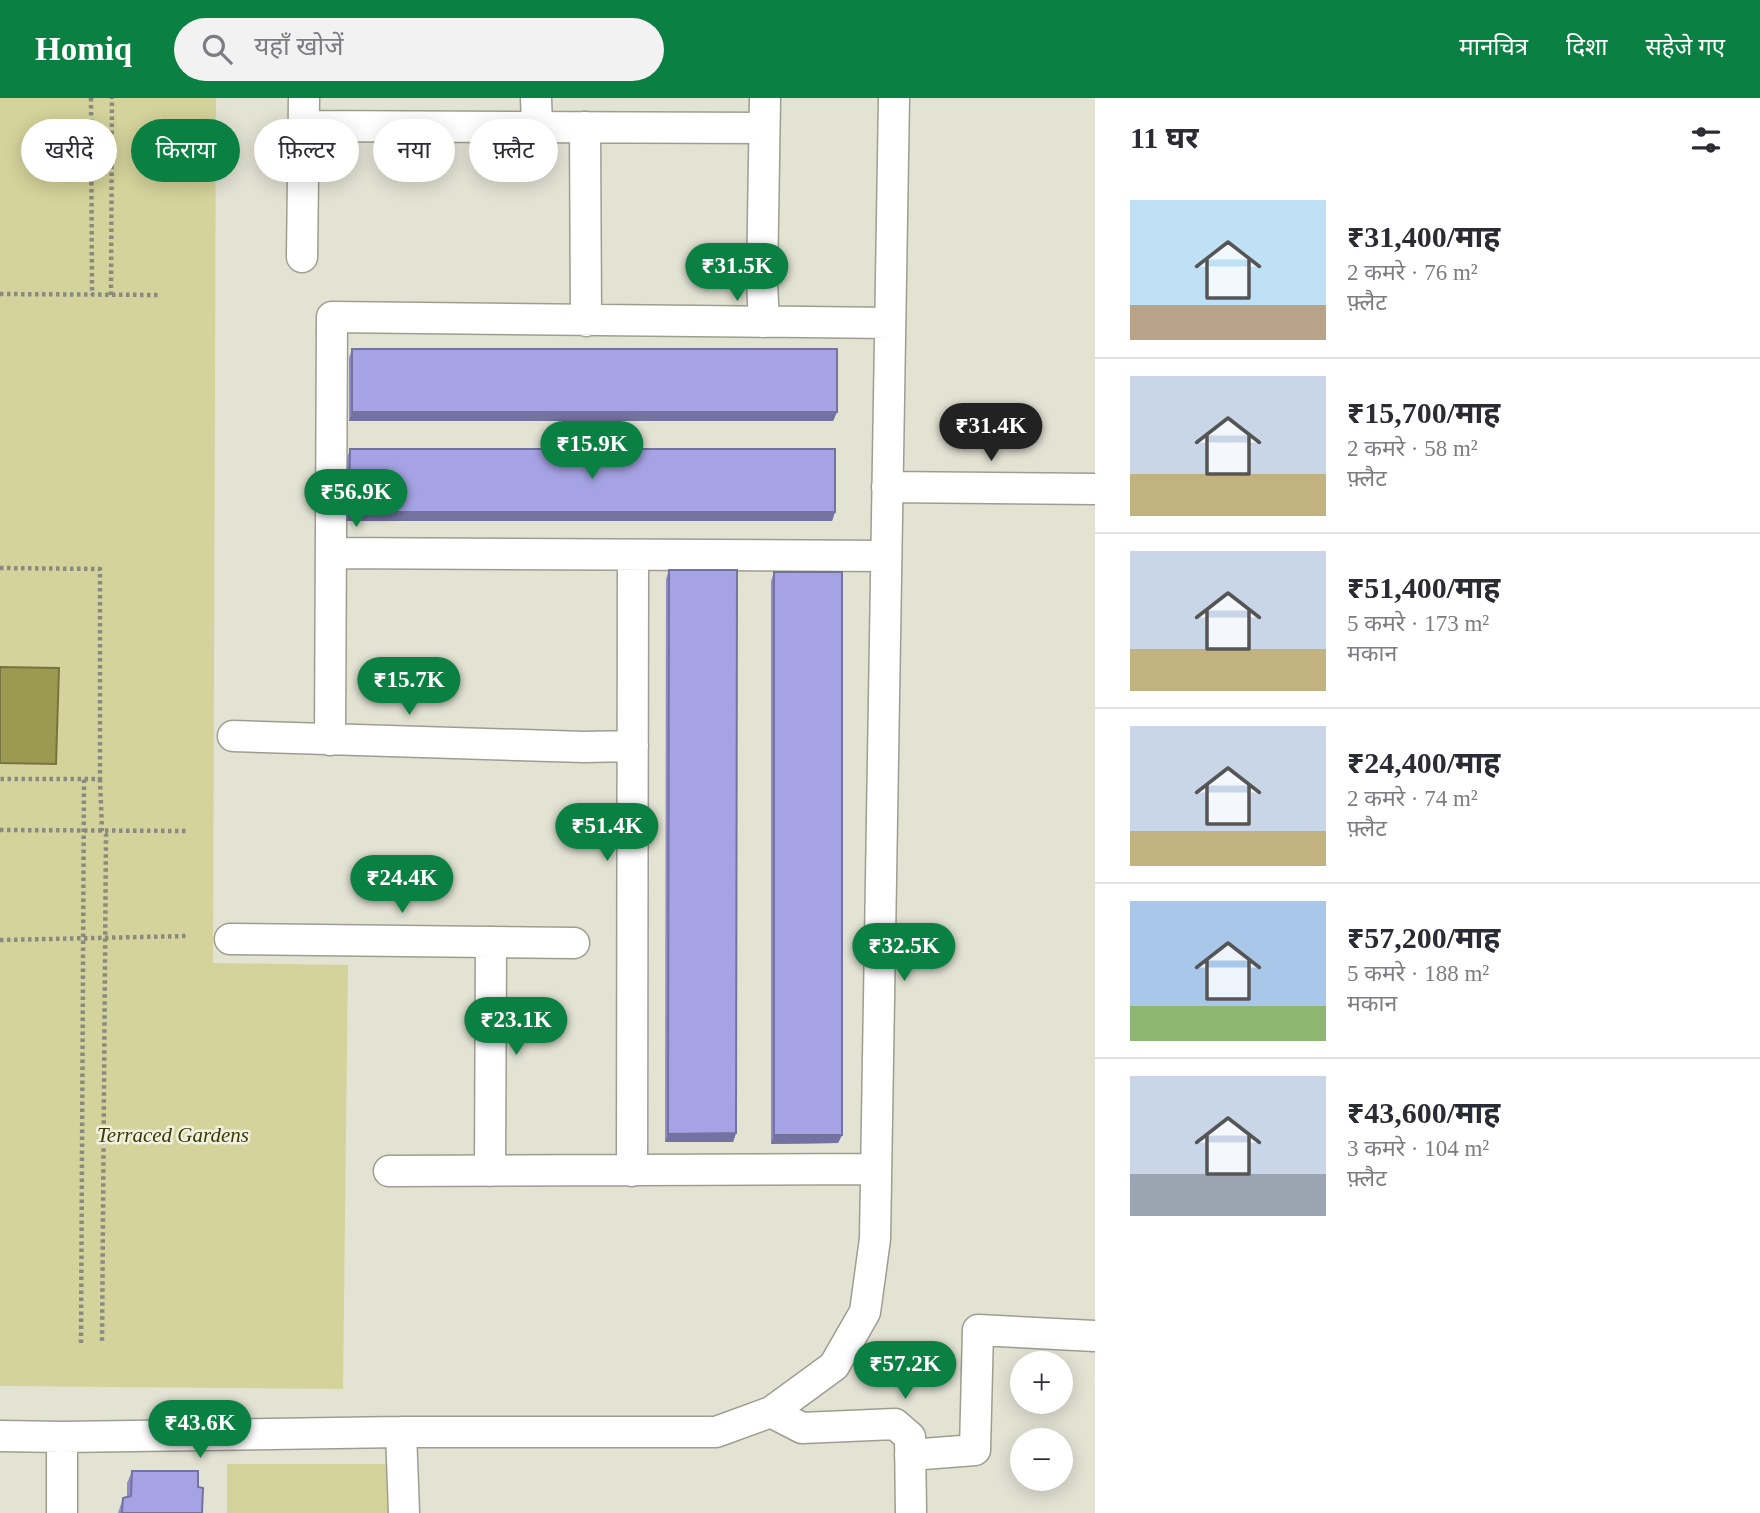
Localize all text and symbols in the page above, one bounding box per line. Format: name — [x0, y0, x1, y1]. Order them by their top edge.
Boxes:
search box — [174, 18, 664, 81]
icon: search — [198, 30, 236, 68]
text: Homiq — [35, 31, 132, 67]
text: यहाँ खोजें — [254, 32, 344, 61]
text: मानचित्र — [1459, 34, 1528, 60]
text: दिशा — [1566, 34, 1607, 60]
text: सहेजे गए — [1645, 34, 1725, 60]
chip: खरीदें — [21, 119, 117, 182]
chip: किराया — [131, 119, 240, 182]
chip: फ़िल्टर — [254, 119, 359, 182]
chip: नया — [373, 119, 455, 182]
chip: फ़्लैट — [469, 119, 558, 182]
text: 11 घर — [1130, 121, 1199, 154]
icon: filters — [1687, 121, 1725, 159]
text: ₹31,400/माह — [1347, 220, 1500, 253]
icon: home — [1186, 228, 1270, 312]
pin: ₹31.5K — [680, 244, 794, 303]
text: ₹31.5K — [701, 253, 773, 278]
text: 2 कमरे · 76 m² — [1347, 260, 1478, 285]
text: फ़्लैट — [1347, 290, 1387, 315]
text: ₹15,700/माह — [1347, 396, 1500, 429]
pin: ₹31.4K — [934, 404, 1048, 463]
icon: home — [1186, 404, 1270, 488]
text: ₹31.4K — [955, 413, 1027, 438]
pin: ₹15.9K — [535, 422, 649, 481]
text: ₹15.9K — [556, 431, 628, 456]
text: 2 कमरे · 58 m² — [1347, 436, 1478, 461]
text: फ़्लैट — [1347, 466, 1387, 491]
pin: ₹56.9K — [299, 470, 413, 529]
text: ₹56.9K — [320, 479, 392, 504]
text: ₹51,400/माह — [1347, 571, 1500, 604]
icon: home — [1186, 579, 1270, 663]
text: 5 कमरे · 173 m² — [1347, 611, 1489, 636]
text: मकान — [1347, 641, 1397, 666]
pin: ₹15.7K — [352, 658, 466, 717]
text: ₹15.7K — [373, 667, 445, 692]
text: ₹24,400/माह — [1347, 746, 1500, 779]
icon: home — [1186, 754, 1270, 838]
text: 2 कमरे · 74 m² — [1347, 786, 1478, 811]
pin: ₹51.4K — [550, 804, 664, 863]
text: ₹51.4K — [571, 813, 643, 838]
text: फ़्लैट — [1347, 816, 1387, 841]
pin: ₹24.4K — [345, 856, 459, 915]
text: ₹24.4K — [366, 865, 438, 890]
text: ₹57,200/माह — [1347, 921, 1500, 954]
pin: ₹32.5K — [847, 924, 961, 983]
icon: home — [1186, 929, 1270, 1013]
text: ₹32.5K — [868, 933, 940, 958]
text: 5 कमरे · 188 m² — [1347, 961, 1489, 986]
text: मकान — [1347, 991, 1397, 1016]
pin: ₹23.1K — [459, 998, 573, 1057]
text: ₹23.1K — [480, 1007, 552, 1032]
text: ₹43,600/माह — [1347, 1096, 1500, 1129]
icon: home — [1186, 1104, 1270, 1188]
park label: Terraced Gardens — [97, 1123, 249, 1147]
text: 3 कमरे · 104 m² — [1347, 1136, 1489, 1161]
text: फ़्लैट — [1347, 1166, 1387, 1191]
pin: ₹57.2K — [848, 1342, 962, 1401]
text: ₹57.2K — [869, 1351, 941, 1376]
map controls — [1010, 1351, 1073, 1491]
button: + — [1010, 1351, 1073, 1414]
pin: ₹43.6K — [143, 1400, 257, 1460]
text: ₹43.6K — [164, 1410, 236, 1435]
button: − — [1010, 1428, 1073, 1491]

